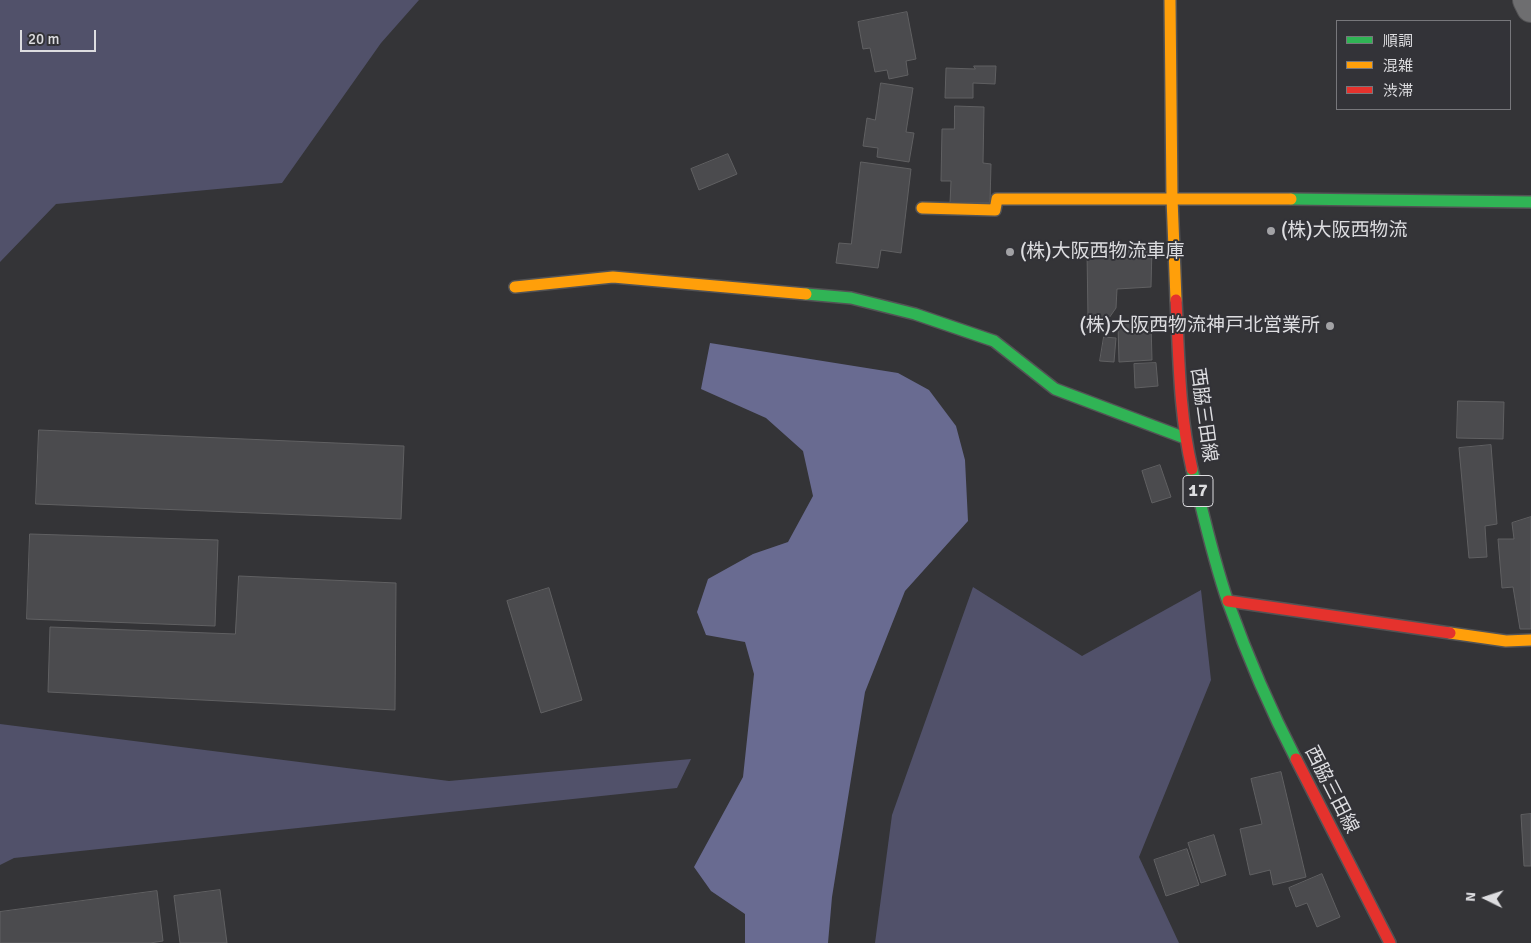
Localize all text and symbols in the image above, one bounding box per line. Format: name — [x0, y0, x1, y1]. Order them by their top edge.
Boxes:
scale bar — [22, 20, 99, 52]
legend — [1336, 20, 1511, 110]
text: 20 m — [28, 30, 59, 48]
text: 順調 — [1383, 32, 1413, 50]
text: 混雑 — [1383, 57, 1413, 75]
text: 渋滞 — [1383, 82, 1413, 100]
place label: (株)大阪西物流 — [1281, 220, 1408, 242]
marker: (株)大阪西物流 — [1265, 225, 1277, 237]
place label: (株)大阪西物流車庫 — [1020, 241, 1185, 263]
marker: (株)大阪西物流車庫 — [1004, 246, 1016, 258]
place label: (株)大阪西物流神戸北営業所 — [1079, 315, 1320, 337]
marker: (株)大阪西物流神戸北営業所 — [1324, 320, 1336, 332]
street label: 西脇三田線 — [1185, 366, 1221, 464]
road number: 17 — [1183, 476, 1213, 506]
street label: 西脇三田線 — [1299, 743, 1363, 837]
north arrow — [1461, 873, 1511, 923]
text: N — [1462, 891, 1479, 902]

